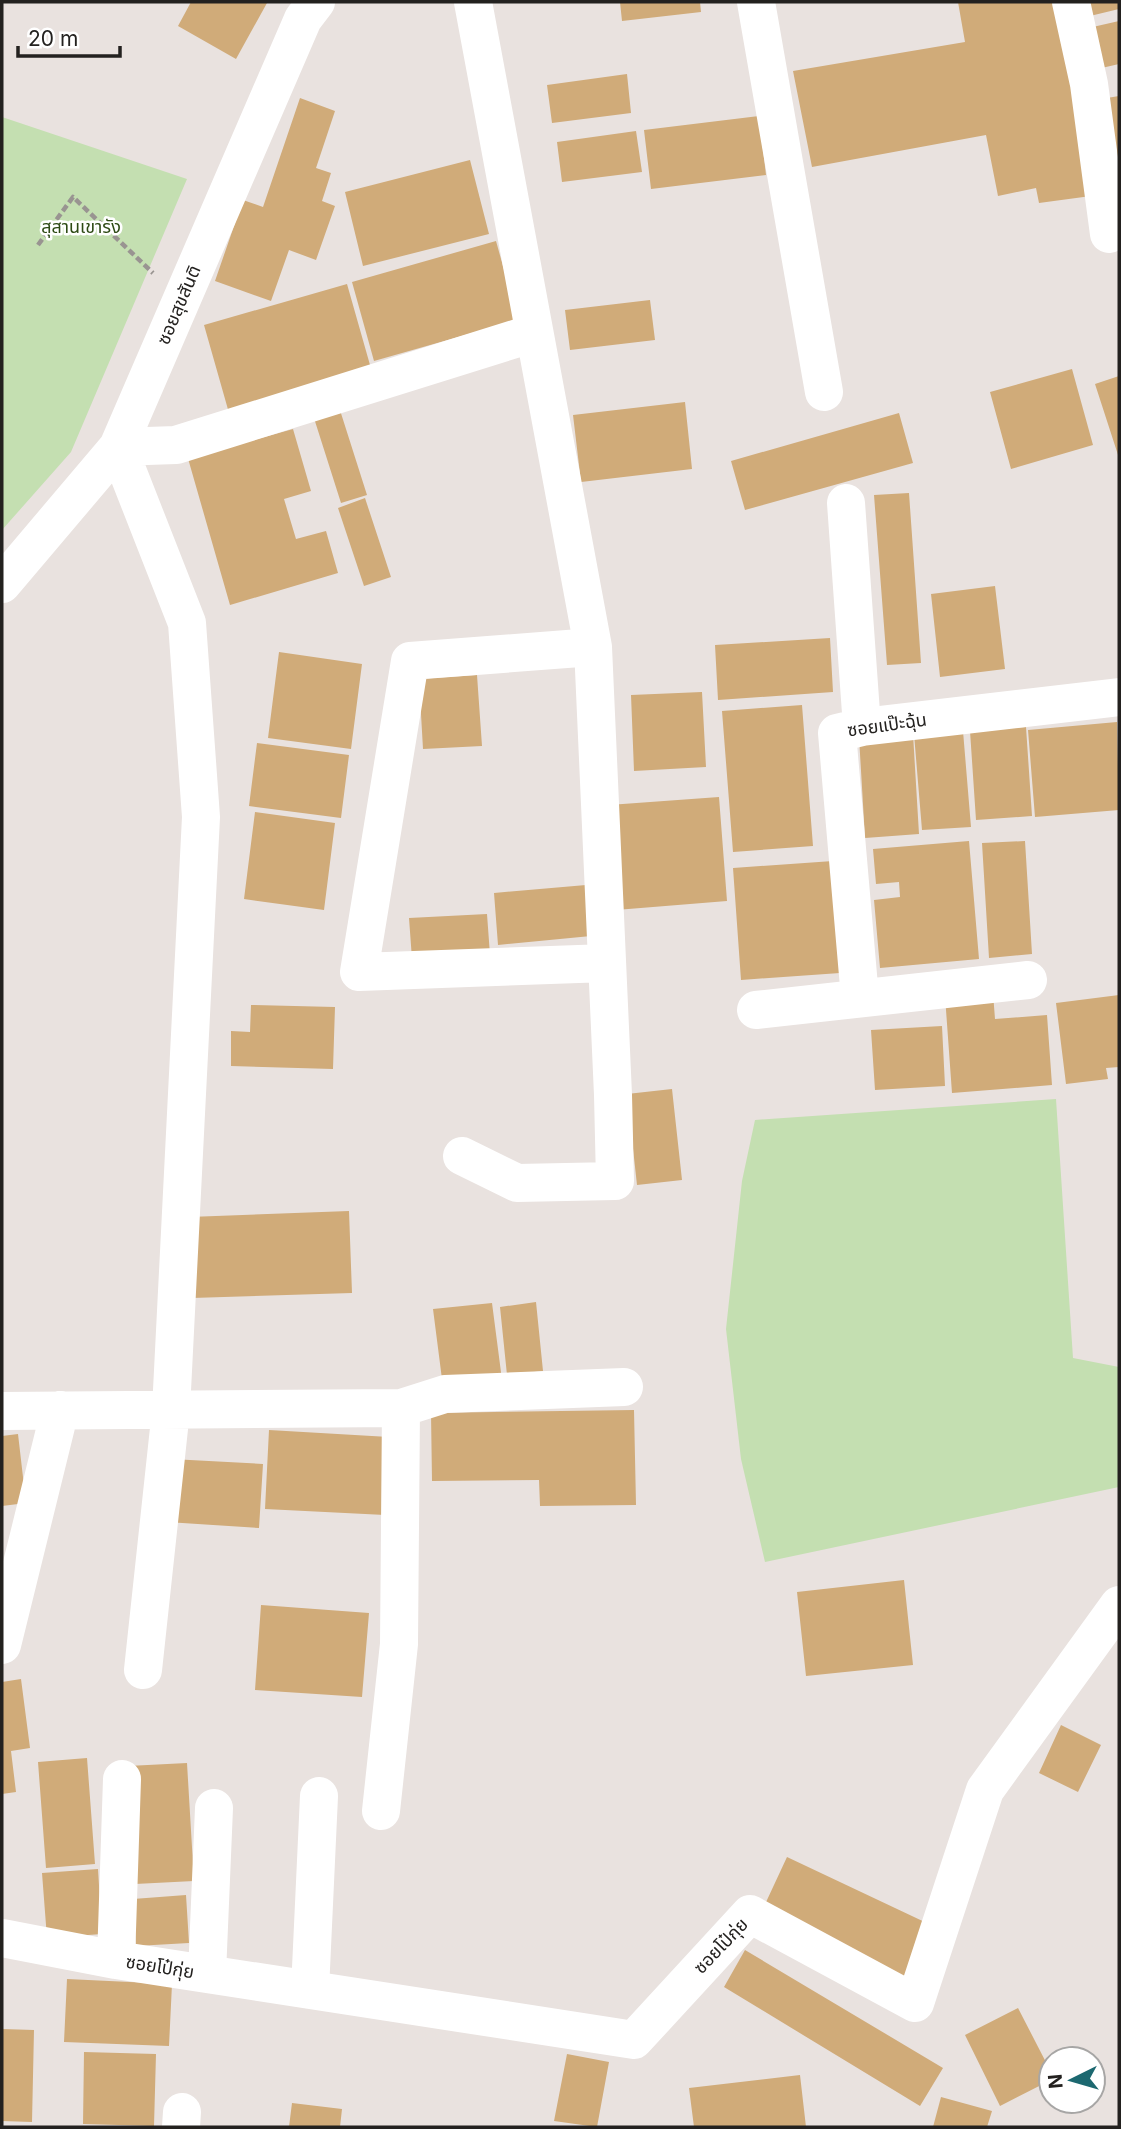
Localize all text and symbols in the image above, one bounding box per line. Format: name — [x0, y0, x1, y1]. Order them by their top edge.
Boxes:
scale bar — [18, 14, 119, 58]
text: 20 m — [28, 26, 78, 51]
park label: สุสานเขารัง — [41, 216, 121, 238]
street label: ซอยสุขสันติ — [152, 262, 206, 348]
street label: ซอยแป๊ะฉุ้น — [846, 709, 928, 741]
street label: ซอยโป๋กุ่ย — [689, 1914, 753, 1978]
street label: ซอยโป๋กุ่ย — [124, 1951, 196, 1983]
north arrow — [1037, 2045, 1107, 2115]
text: N — [1043, 2073, 1068, 2090]

